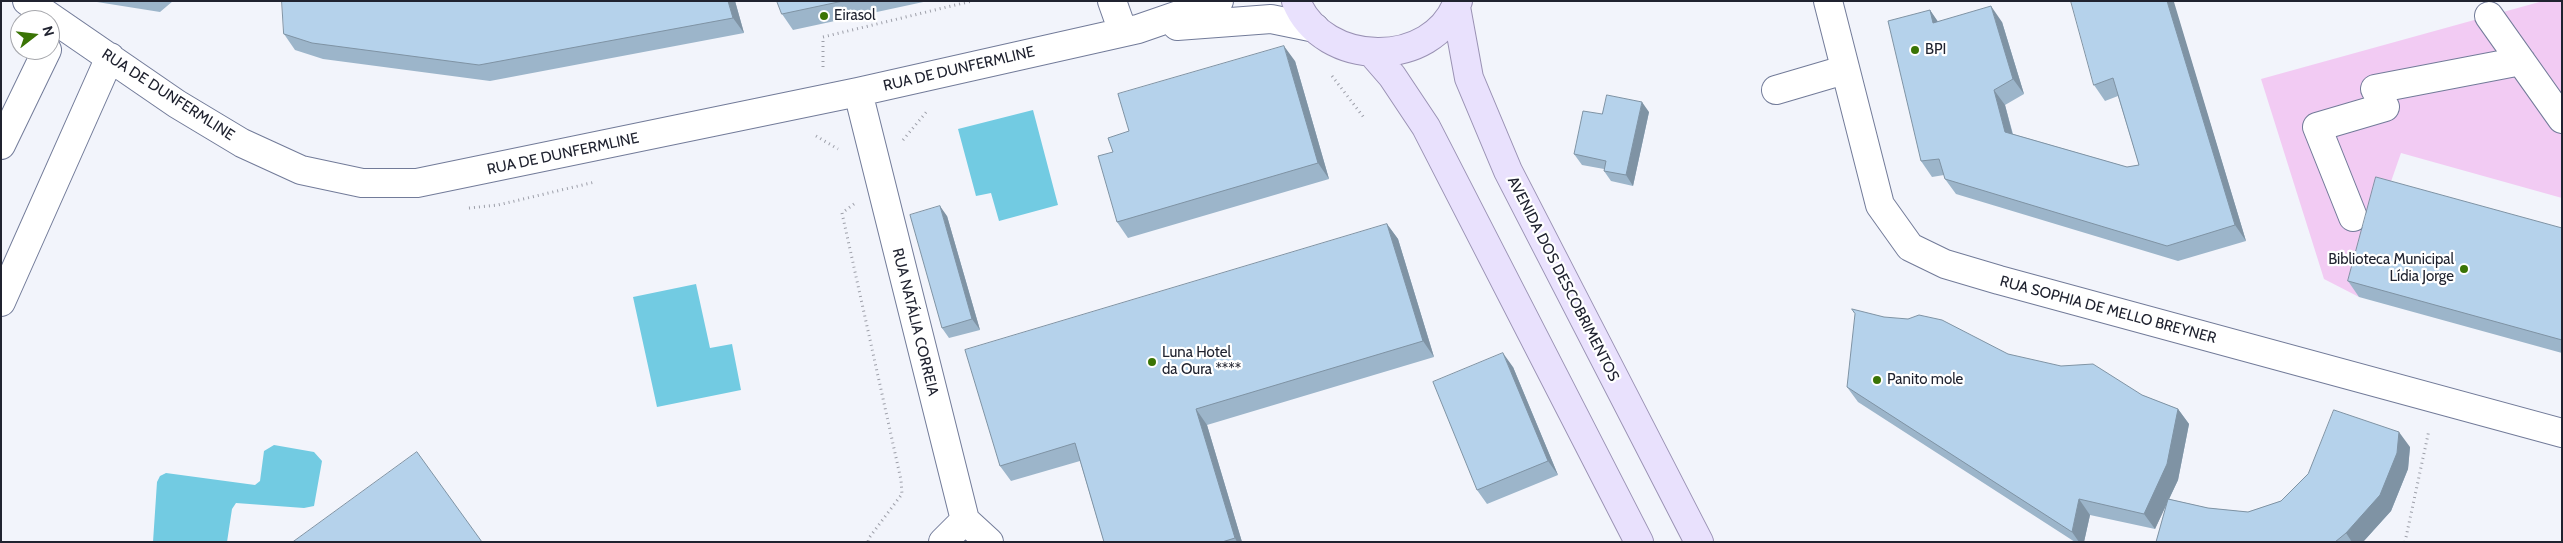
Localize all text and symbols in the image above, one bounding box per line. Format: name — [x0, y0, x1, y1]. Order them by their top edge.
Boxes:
place label: Eirasol — [834, 7, 876, 25]
north arrow — [10, 10, 60, 60]
marker: Eirasol — [818, 10, 830, 22]
text: N — [38, 24, 58, 38]
place label: BPI — [1925, 41, 1946, 59]
street label: RUA DE DUNFERMLINE — [882, 43, 1036, 95]
marker: BPI — [1909, 44, 1921, 56]
street label: RUA DE DUNFERMLINE — [98, 45, 238, 145]
street label: RUA DE DUNFERMLINE — [485, 129, 641, 179]
street label: AVENIDA DOS DESCOBRIMENTOS — [1503, 174, 1623, 384]
street label: RUA NATÁLIA CORREIA — [888, 246, 942, 398]
place label: Biblioteca Municipal Lídia Jorge — [2328, 251, 2454, 286]
marker: Biblioteca Municipal Lídia Jorge — [2458, 263, 2470, 275]
street label: RUA SOPHIA DE MELLO BREYNER — [1998, 272, 2218, 348]
place label: Luna Hotel da Oura **** — [1162, 344, 1241, 379]
marker: Luna Hotel da Oura **** — [1146, 356, 1158, 368]
place label: Panito mole — [1887, 371, 1963, 389]
marker: Panito mole — [1871, 374, 1883, 386]

